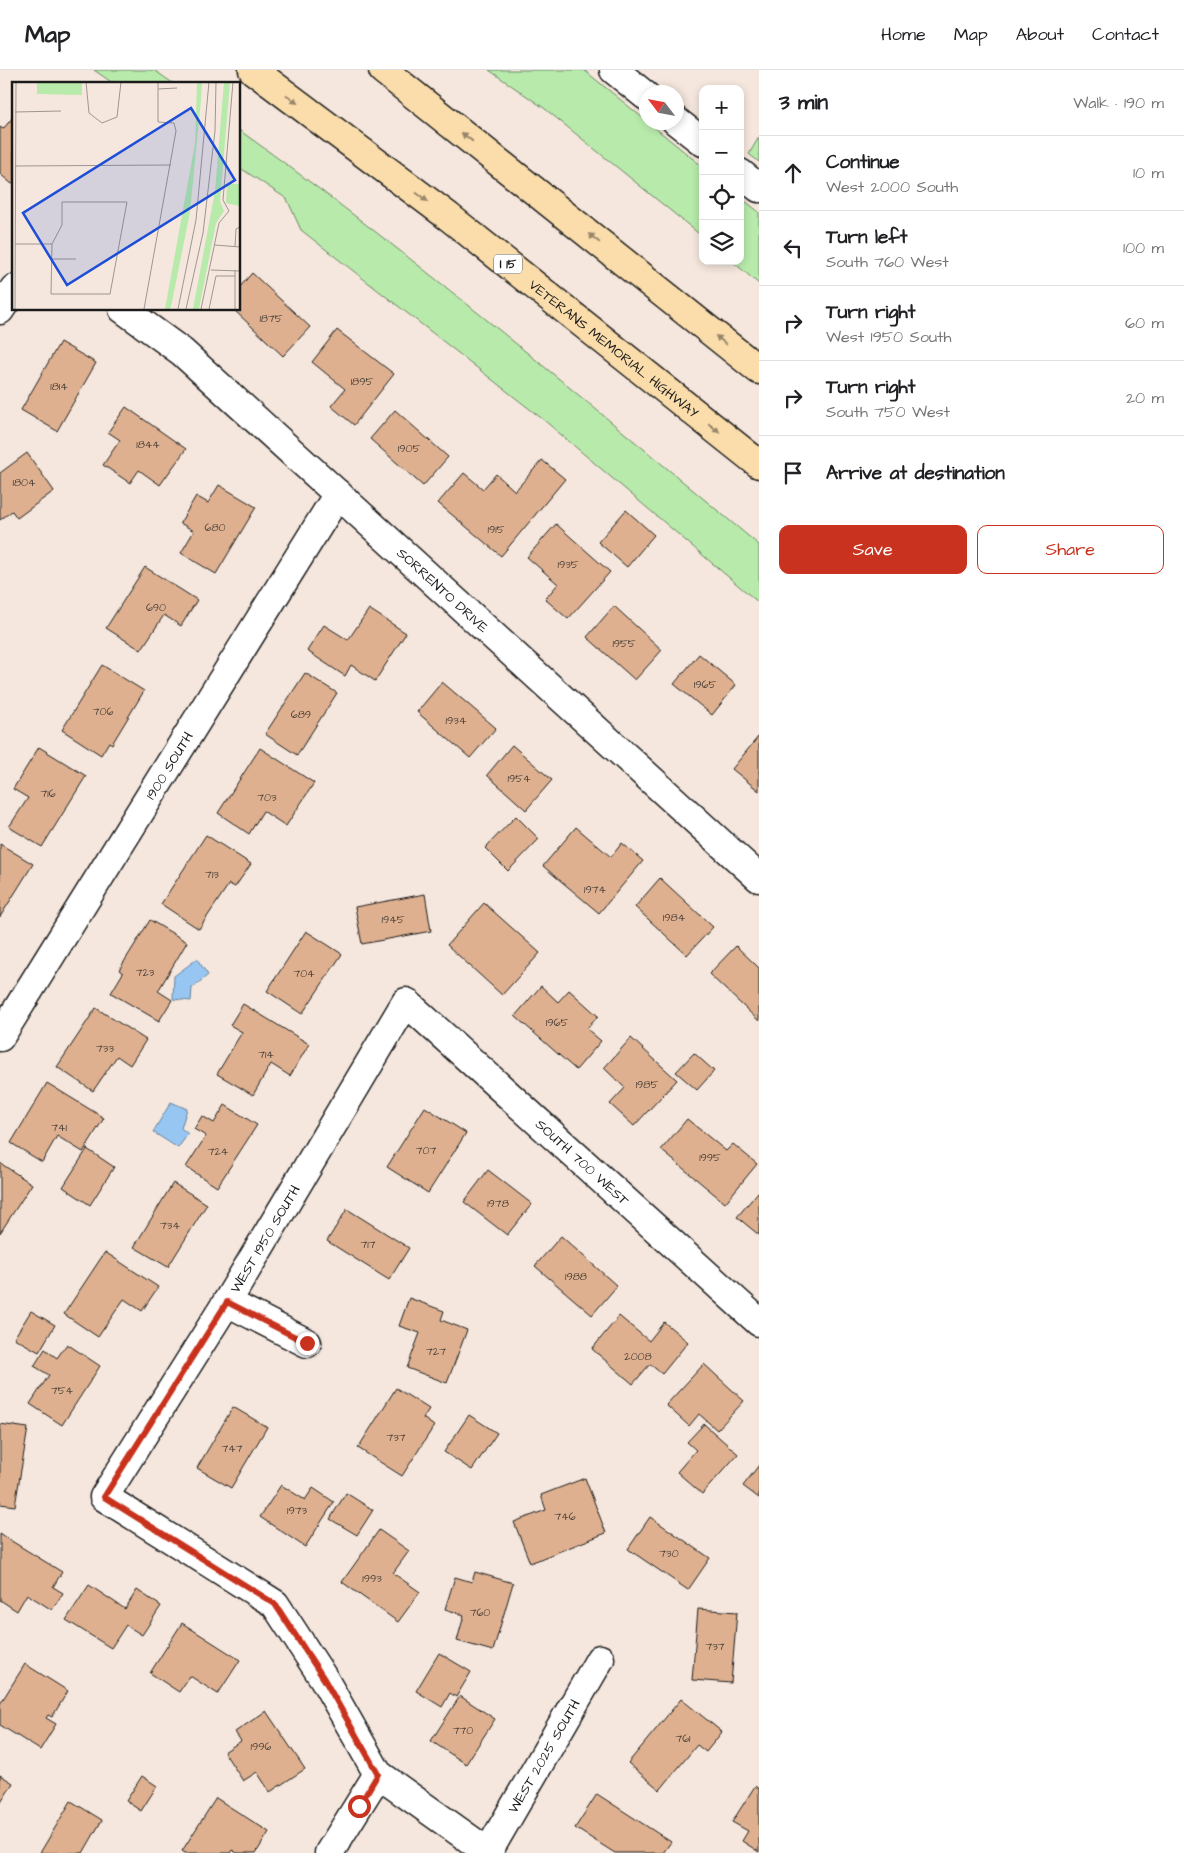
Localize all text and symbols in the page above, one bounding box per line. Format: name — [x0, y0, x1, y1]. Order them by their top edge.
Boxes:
text: Map — [25, 18, 70, 52]
text: Home — [881, 22, 926, 47]
text: Map — [954, 22, 988, 47]
text: About — [1016, 22, 1064, 47]
text: Contact — [1092, 22, 1159, 47]
inset map — [12, 82, 240, 310]
north arrow — [639, 85, 684, 130]
map controls — [699, 85, 744, 265]
button: + — [699, 85, 744, 130]
text: 3 min — [779, 88, 828, 117]
text: Walk · 190 m — [1073, 92, 1164, 114]
one-way arrow — [285, 94, 298, 105]
button: − — [699, 130, 744, 175]
one-way arrow — [461, 131, 474, 142]
text: Continue — [826, 149, 900, 176]
icon: ahead — [779, 159, 807, 187]
text: 10 m — [1133, 162, 1164, 184]
button: locate — [699, 175, 744, 220]
text: West 2000 South — [826, 176, 958, 198]
one-way arrow — [415, 192, 429, 202]
button: layers — [699, 220, 744, 265]
text: Turn left — [826, 224, 907, 251]
one-way arrow — [588, 232, 601, 243]
icon: left — [779, 234, 807, 262]
text: 100 m — [1123, 237, 1164, 259]
text: South 760 West — [826, 251, 949, 273]
road number: I 15 — [494, 254, 522, 273]
street label: VETERANS MEMORIAL HIGHWAY — [524, 275, 703, 424]
text: Turn right — [826, 299, 915, 326]
icon: right — [779, 309, 807, 337]
house number: 1875 — [259, 311, 283, 326]
text: 60 m — [1125, 312, 1164, 334]
text: West 1950 South — [826, 326, 951, 348]
one-way arrow — [715, 334, 728, 345]
house number: 1895 — [351, 374, 374, 389]
text: Turn right — [826, 374, 915, 401]
house number: 1814 — [50, 379, 68, 394]
icon: right — [779, 384, 807, 412]
text: 20 m — [1126, 387, 1164, 409]
text: South 750 West — [826, 401, 950, 423]
one-way arrow — [707, 423, 720, 434]
house number: 1844 — [136, 437, 160, 452]
house number: 1905 — [398, 441, 420, 456]
icon: arrive — [779, 459, 807, 487]
text: Arrive at destination — [826, 460, 1005, 487]
house number: 1804 — [13, 475, 36, 490]
house number: 680 — [205, 520, 226, 535]
house number: 1915 — [488, 522, 505, 537]
button: Save — [779, 525, 967, 574]
button: Share — [977, 525, 1164, 574]
street label: SORRENTO DRIVE — [392, 544, 493, 638]
house number: 1935 — [557, 557, 579, 572]
house number: 690 — [146, 600, 166, 615]
house number: 1955 — [612, 636, 636, 651]
house number: 1965 — [694, 677, 716, 692]
house number: 706 — [93, 704, 113, 719]
house number: 689 — [291, 707, 311, 722]
house number: 1934 — [446, 713, 467, 728]
street label: 1900 SOUTH — [141, 728, 199, 804]
house number: 1954 — [508, 771, 531, 786]
house number: 716 — [40, 786, 56, 801]
house number: 703 — [257, 790, 277, 805]
house number: 713 — [205, 867, 219, 882]
house number: 1974 — [584, 882, 606, 897]
house number: 1984 — [663, 910, 686, 925]
house number: 1945 — [382, 912, 405, 927]
house number: 723 — [136, 965, 155, 980]
house number: 704 — [293, 966, 315, 981]
house number: 1965 — [546, 1015, 568, 1030]
house number: 733 — [96, 1041, 114, 1056]
house number: 714 — [258, 1047, 274, 1062]
house number: 1985 — [636, 1077, 659, 1092]
street label: SOUTH 700 WEST — [531, 1115, 633, 1211]
house number: 741 — [51, 1120, 67, 1135]
house number: 707 — [416, 1143, 436, 1158]
house number: 724 — [208, 1144, 229, 1159]
house number: 1995 — [699, 1150, 721, 1165]
street label: WEST 1950 SOUTH — [226, 1181, 306, 1297]
house number: 1978 — [487, 1196, 509, 1211]
house number: 734 — [160, 1218, 180, 1233]
house number: 717 — [361, 1237, 376, 1252]
house number: 1988 — [565, 1269, 587, 1284]
route end — [296, 1332, 319, 1355]
house number: 727 — [426, 1344, 446, 1359]
house number: 2008 — [624, 1349, 652, 1364]
house number: 754 — [51, 1383, 74, 1398]
house number: 737 — [386, 1430, 406, 1445]
house number: 747 — [221, 1441, 243, 1456]
house number: 1973 — [287, 1503, 307, 1518]
house number: 746 — [554, 1509, 576, 1524]
house number: 730 — [659, 1546, 679, 1561]
house number: 1993 — [362, 1571, 382, 1586]
house number: 760 — [470, 1605, 490, 1620]
house number: 737 — [705, 1639, 725, 1654]
street label: WEST 2025 SOUTH — [504, 1695, 586, 1817]
house number: 770 — [453, 1723, 473, 1738]
house number: 761 — [675, 1731, 691, 1746]
house number: 1996 — [251, 1739, 272, 1754]
route start — [348, 1795, 371, 1818]

